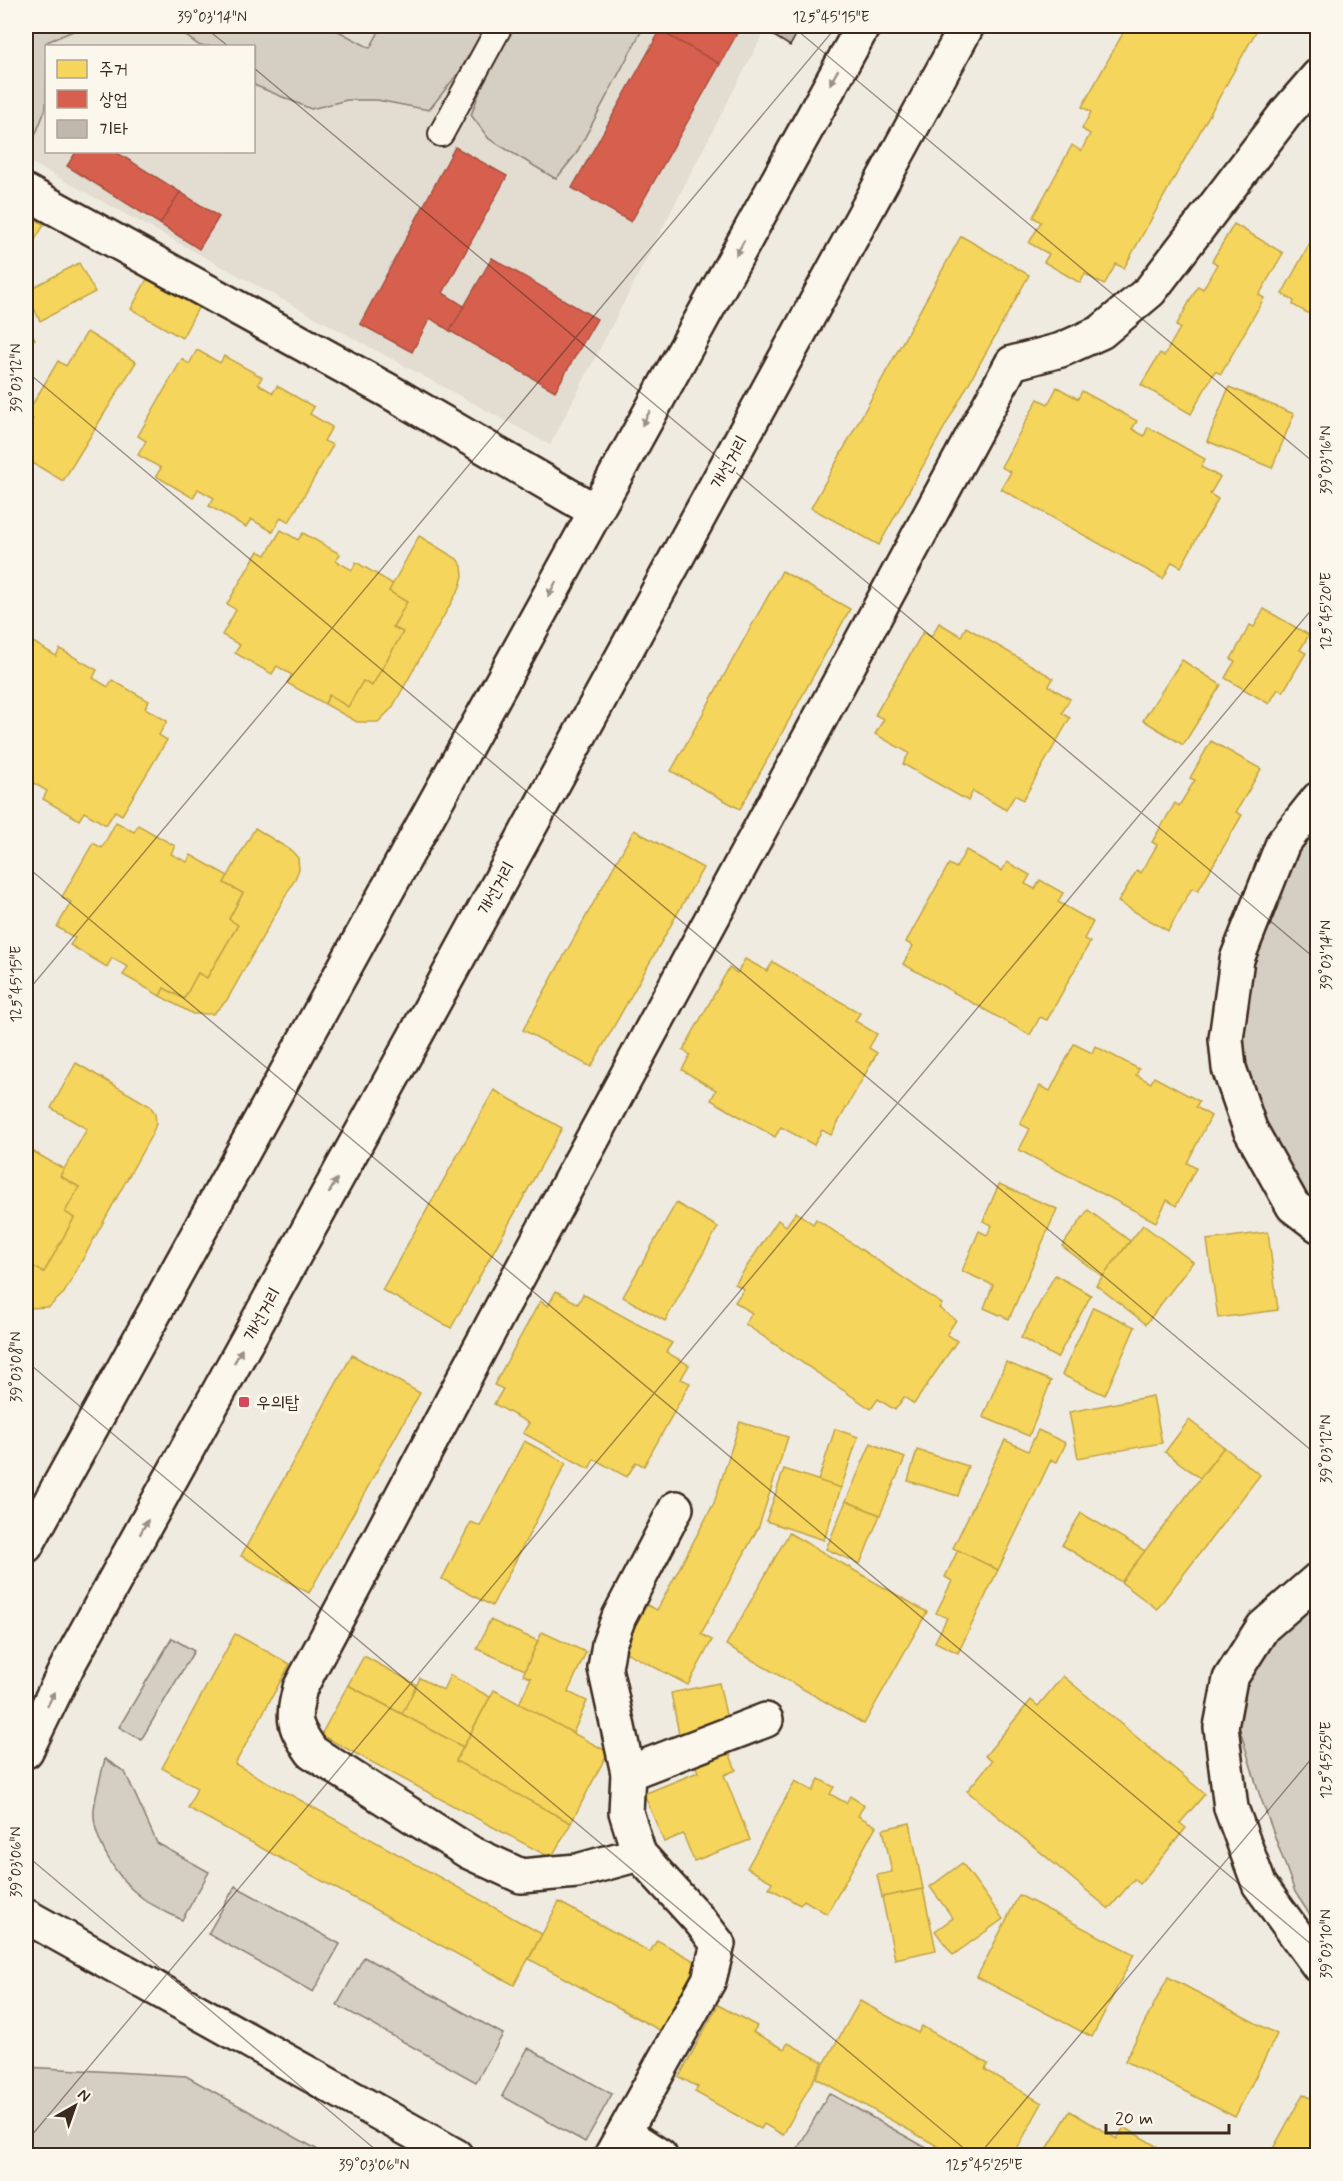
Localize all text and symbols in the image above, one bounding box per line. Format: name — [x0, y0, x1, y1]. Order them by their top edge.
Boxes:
text: 39°03'14"N — [177, 8, 247, 28]
text: 125°45'15"E — [793, 8, 870, 28]
legend — [45, 45, 255, 153]
text: 주거 — [99, 58, 128, 82]
one-way arrow — [829, 69, 839, 86]
text: 상업 — [99, 88, 128, 112]
text: 기타 — [99, 118, 128, 142]
one-way arrow — [735, 239, 745, 256]
text: 39°03'12"N — [7, 344, 27, 412]
one-way arrow — [641, 410, 651, 427]
text: 39°03'16"N — [1317, 425, 1337, 495]
street label: 개선거리 — [705, 431, 754, 494]
text: 125°45'20"E — [1317, 572, 1337, 650]
one-way arrow — [547, 581, 557, 598]
street label: 개선거리 — [472, 857, 521, 920]
text: 39°03'14"N — [1317, 920, 1337, 990]
text: 125°45'15"E — [7, 945, 27, 1022]
one-way arrow — [327, 1177, 337, 1194]
street label: 개선거리 — [238, 1283, 287, 1346]
text: 39°03'08"N — [7, 1332, 27, 1402]
one-way arrow — [233, 1347, 243, 1364]
place label: 우의탑 — [256, 1391, 300, 1415]
marker: 우의탑 — [237, 1395, 251, 1409]
text: 39°03'12"N — [1317, 1415, 1337, 1483]
one-way arrow — [139, 1518, 149, 1535]
one-way arrow — [47, 1690, 56, 1707]
text: 125°45'25"E — [1317, 1721, 1337, 1799]
text: 39°03'06"N — [7, 1827, 27, 1897]
text: 39°03'10"N — [1317, 1909, 1337, 1979]
north arrow — [45, 2076, 105, 2136]
text: N — [73, 2084, 95, 2107]
scale bar — [1106, 2097, 1229, 2135]
text: 20 m — [1115, 2107, 1153, 2131]
text: 39°03'06"N — [339, 2156, 409, 2176]
text: 125°45'25"E — [945, 2156, 1023, 2176]

